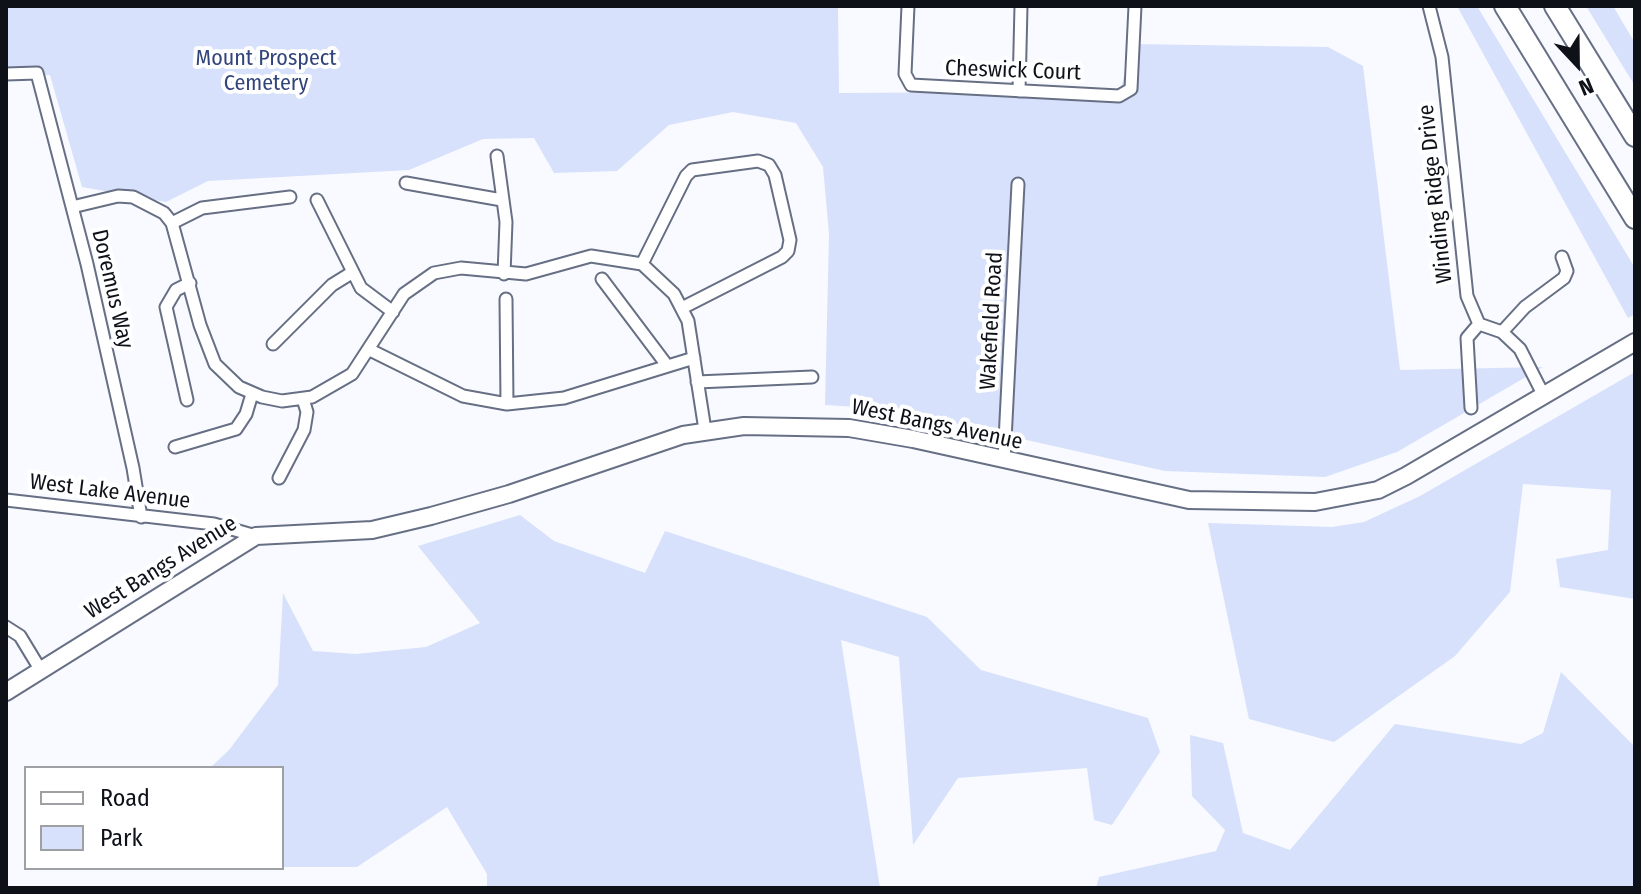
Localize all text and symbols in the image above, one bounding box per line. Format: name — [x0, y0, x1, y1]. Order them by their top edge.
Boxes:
north arrow — [1537, 24, 1617, 104]
park label: Mount Prospect Cemetery — [196, 46, 336, 98]
street label: Cheswick Court — [945, 55, 1081, 87]
text: N — [1575, 72, 1597, 102]
street label: Winding Ridge Drive — [1413, 103, 1459, 285]
street label: Doremus Way — [85, 227, 139, 351]
street label: Wakefield Road — [975, 251, 1009, 391]
street label: West Bangs Avenue — [849, 394, 1025, 456]
street label: West Lake Avenue — [28, 469, 192, 515]
street label: West Bangs Avenue — [80, 511, 242, 625]
legend — [24, 766, 284, 870]
text: Road — [100, 784, 150, 812]
text: Park — [100, 824, 143, 852]

